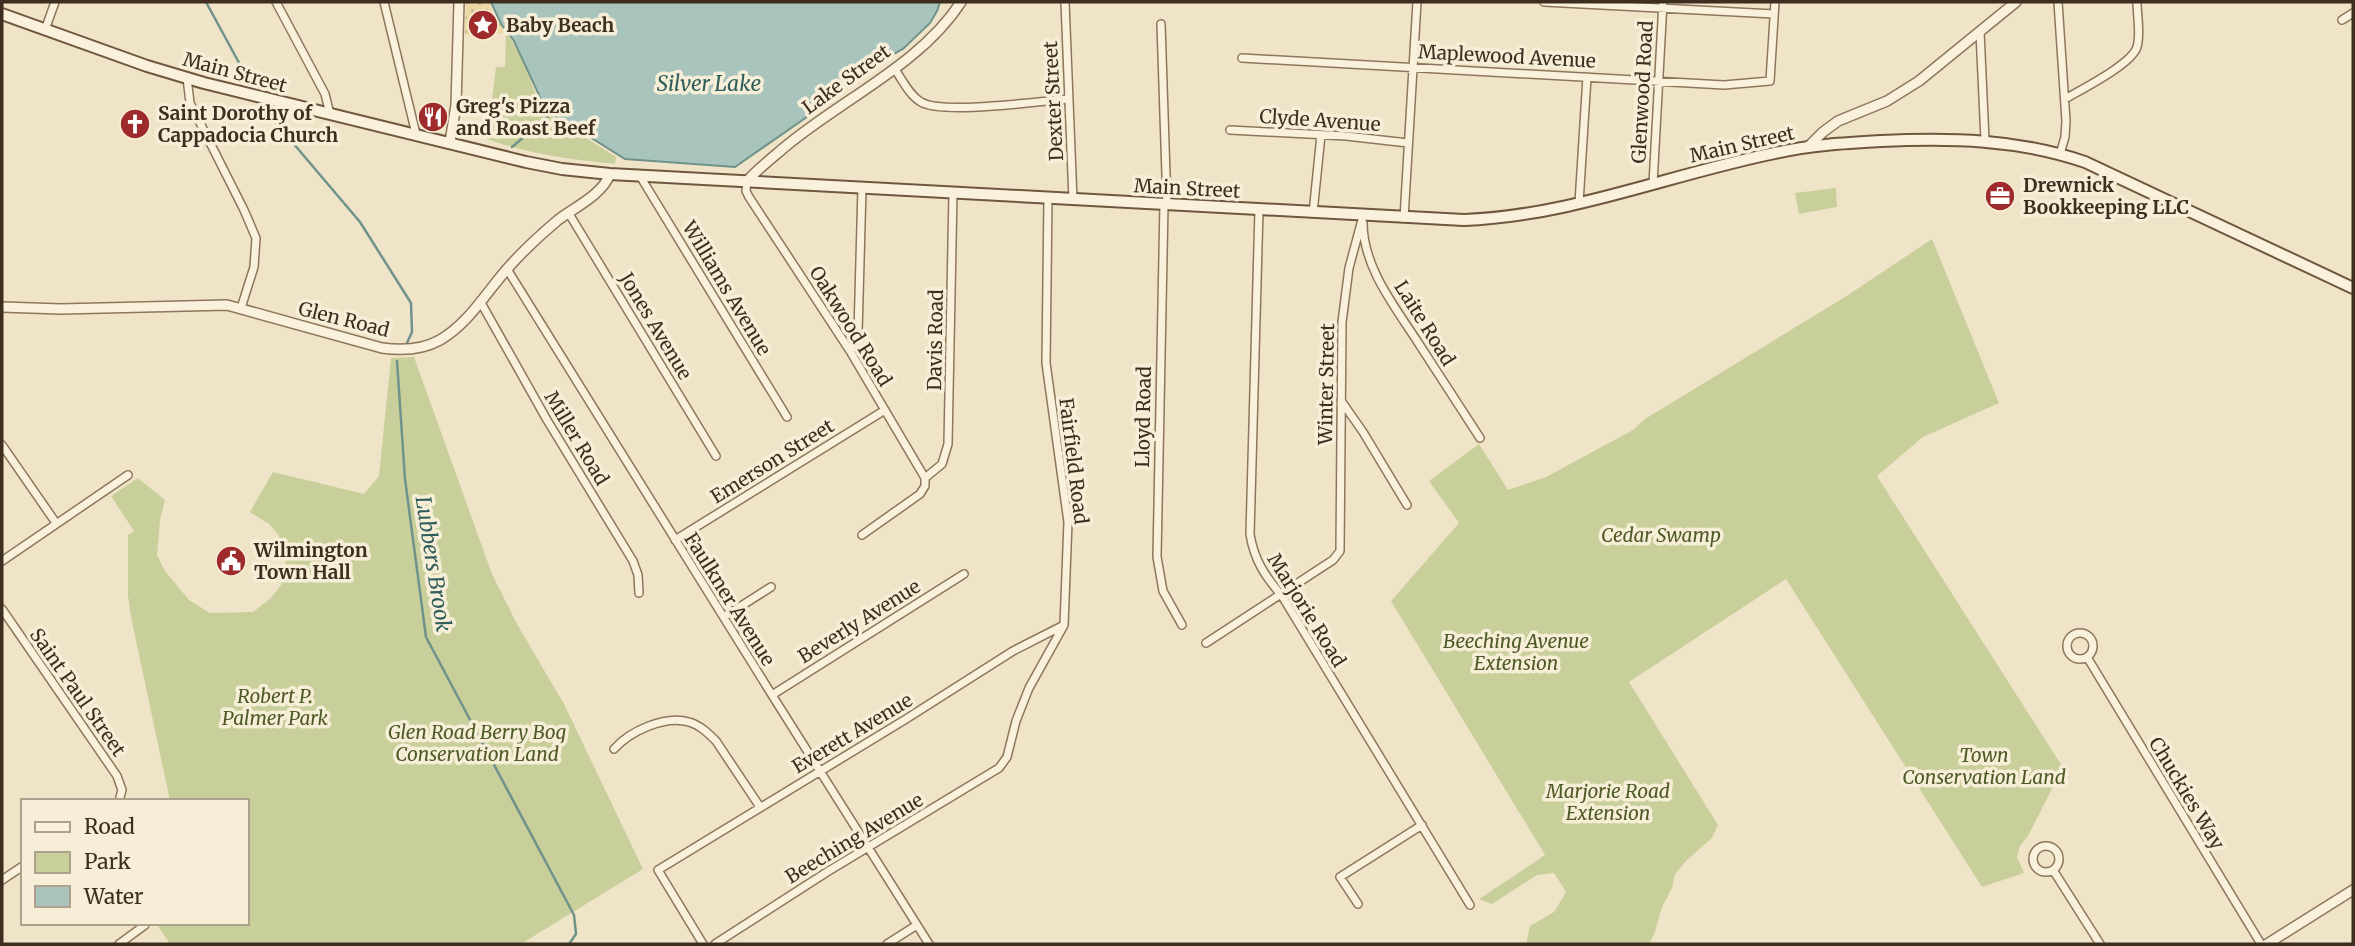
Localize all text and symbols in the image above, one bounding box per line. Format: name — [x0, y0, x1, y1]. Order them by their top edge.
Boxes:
place icon: Baby Beach — [466, 8, 500, 42]
place label: Baby Beach — [506, 13, 615, 37]
street label: Glenwood Road — [1626, 20, 1658, 164]
street label: Lake Street — [797, 39, 895, 119]
street label: Maplewood Avenue — [1417, 39, 1597, 73]
street label: Dexter Street — [1038, 40, 1068, 162]
street label: Main Street — [180, 47, 290, 98]
water label: Silver Lake — [657, 70, 761, 97]
place label: Greg's Pizza and Roast Beef — [456, 94, 597, 140]
restaurant icon: Greg's Pizza and Roast Beef — [416, 100, 450, 134]
place label: Saint Dorothy of Cappadocia Church — [158, 101, 338, 147]
street label: Clyde Avenue — [1259, 104, 1381, 136]
church icon: Saint Dorothy of Cappadocia Church — [118, 107, 152, 141]
street label: Main Street — [1687, 120, 1797, 168]
street label: Main Street — [1133, 173, 1241, 203]
place label: Drewnick Bookkeeping LLC — [2023, 173, 2189, 219]
office icon: Drewnick Bookkeeping LLC — [1983, 179, 2017, 213]
street label: Williams Avenue — [677, 216, 777, 360]
street label: Oakwood Road — [804, 261, 898, 391]
street label: Jones Avenue — [614, 267, 697, 384]
street label: Laite Road — [1389, 276, 1461, 370]
street label: Davis Road — [922, 289, 948, 391]
street label: Glen Road — [296, 296, 392, 342]
street label: Winter Street — [1313, 322, 1339, 446]
street label: Lloyd Road — [1130, 366, 1156, 468]
street label: Miller Road — [539, 386, 615, 490]
street label: Fairfield Road — [1054, 396, 1094, 526]
street label: Emerson Street — [706, 413, 839, 509]
water label: Lubbers Brook — [409, 494, 458, 634]
park label: Cedar Swamp — [1601, 523, 1721, 547]
street label: Faulkner Avenue — [679, 528, 781, 670]
place label: Wilmington Town Hall — [253, 538, 368, 584]
public building icon: Wilmington Town Hall — [214, 544, 248, 578]
street label: Marjorie Road — [1262, 549, 1352, 671]
street label: Beverly Avenue — [793, 574, 925, 668]
street label: Saint Paul Street — [25, 623, 131, 761]
park label: Beeching Avenue Extension — [1443, 629, 1589, 675]
park label: Robert P. Palmer Park — [222, 684, 329, 730]
street label: Everett Avenue — [787, 688, 917, 778]
park label: Glen Road Berry Bog Conservation Land — [388, 720, 566, 766]
street label: Chuckies Way — [2144, 732, 2230, 854]
park label: Town Conservation Land — [1902, 743, 2066, 789]
park label: Marjorie Road Extension — [1545, 779, 1670, 825]
street label: Beeching Avenue — [781, 787, 927, 889]
legend — [21, 799, 248, 925]
text: Road — [84, 813, 135, 840]
text: Park — [84, 848, 131, 875]
text: Water — [83, 883, 143, 910]

